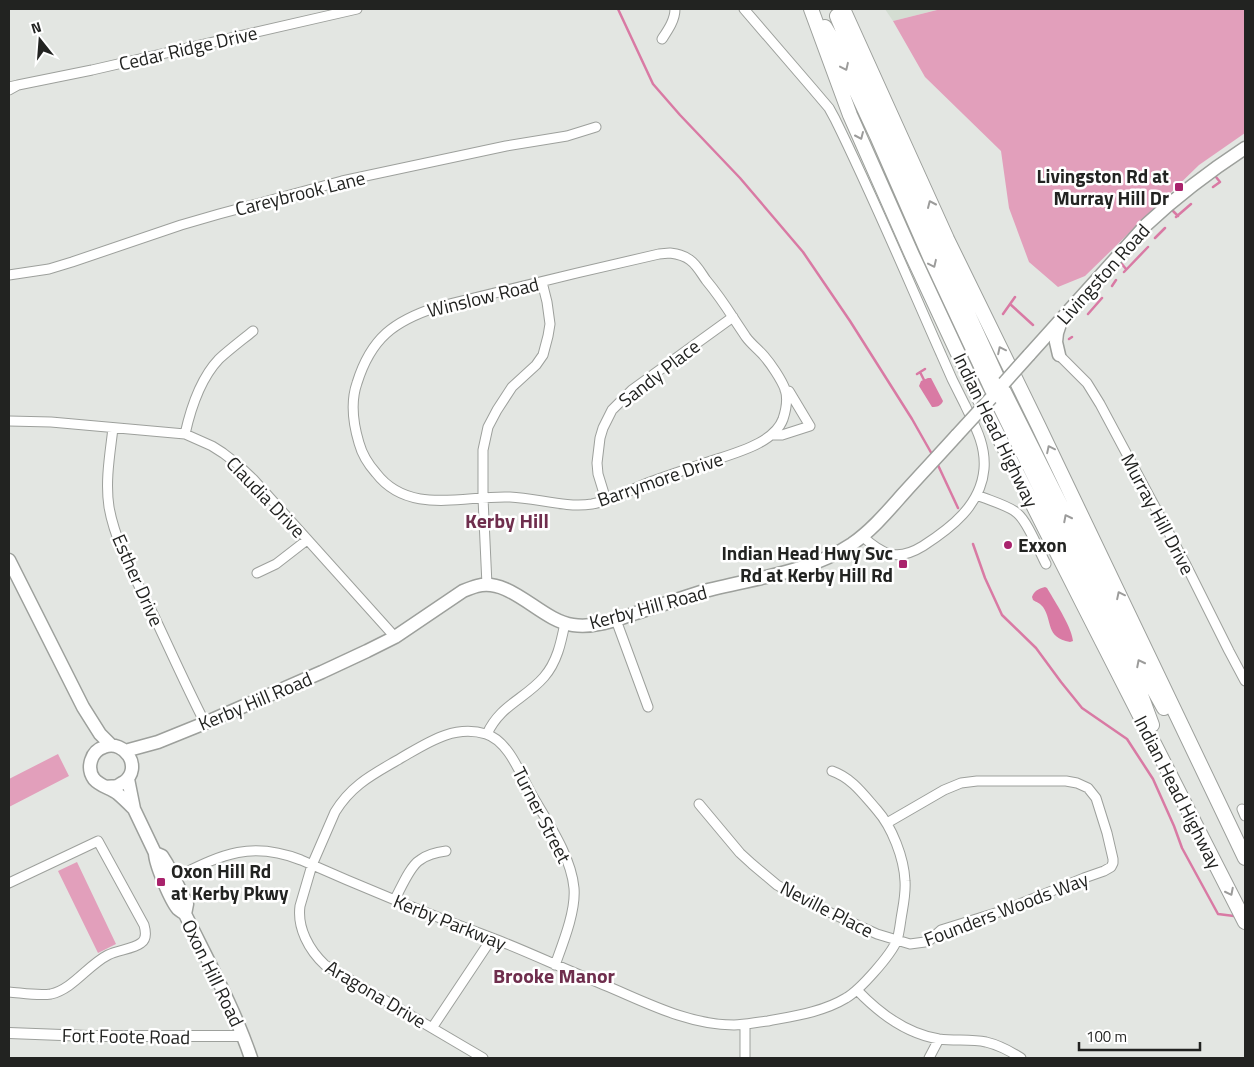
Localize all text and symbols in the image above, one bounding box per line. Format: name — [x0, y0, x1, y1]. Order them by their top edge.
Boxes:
north arrow — [15, 15, 65, 65]
text: N — [28, 16, 44, 39]
street label: Cedar Ridge Drive — [116, 18, 260, 78]
one-way arrow — [839, 62, 850, 71]
one-way arrow — [853, 131, 864, 140]
place label: Livingston Rd at Murray Hill Dr — [1037, 161, 1169, 212]
street label: Careybrook Lane — [232, 162, 368, 223]
marker: Livingston Rd at Murray Hill Dr — [1173, 181, 1185, 193]
one-way arrow — [926, 200, 937, 209]
street label: Livingston Road — [1049, 217, 1156, 331]
one-way arrow — [927, 259, 937, 268]
street label: Winslow Road — [424, 269, 542, 324]
street label: Sandy Place — [612, 332, 706, 414]
one-way arrow — [997, 346, 1007, 355]
street label: Indian Head Highway — [946, 348, 1047, 512]
street label: Barrymore Drive — [593, 443, 727, 514]
one-way arrow — [1045, 445, 1056, 454]
street label: Murray Hill Drive — [1114, 448, 1203, 580]
street label: Claudia Drive — [220, 449, 313, 544]
district label: Kerby Hill — [465, 505, 549, 536]
one-way arrow — [1063, 514, 1073, 523]
street label: Esther Drive — [105, 529, 172, 631]
place label: Exxon — [1018, 530, 1067, 559]
place label: Indian Head Hwy Svc Rd at Kerby Hill Rd — [721, 538, 893, 589]
marker: Exxon — [1002, 539, 1014, 551]
marker: Indian Head Hwy Svc Rd at Kerby Hill Rd — [897, 558, 909, 570]
street label: Kerby Hill Road — [586, 577, 710, 636]
one-way arrow — [1115, 591, 1126, 600]
one-way arrow — [1136, 660, 1146, 669]
street label: Kerby Hill Road — [193, 664, 316, 738]
street label: Indian Head Highway — [1127, 710, 1230, 874]
street label: Turner Street — [506, 762, 579, 868]
place label: Oxon Hill Rd at Kerby Pkwy — [171, 856, 289, 907]
street label: Founders Woods Way — [919, 864, 1092, 953]
street label: Neville Place — [776, 873, 879, 944]
marker: Oxon Hill Rd at Kerby Pkwy — [155, 876, 167, 888]
street label: Kerby Parkway — [389, 886, 511, 957]
one-way arrow — [1224, 887, 1234, 896]
street label: Oxon Hill Road — [175, 914, 252, 1031]
street label: Aragona Drive — [321, 952, 432, 1035]
district label: Brooke Manor — [493, 960, 616, 991]
street label: Fort Foote Road — [62, 1020, 190, 1051]
scale bar — [1079, 1020, 1200, 1052]
text: 100 m — [1086, 1025, 1127, 1048]

